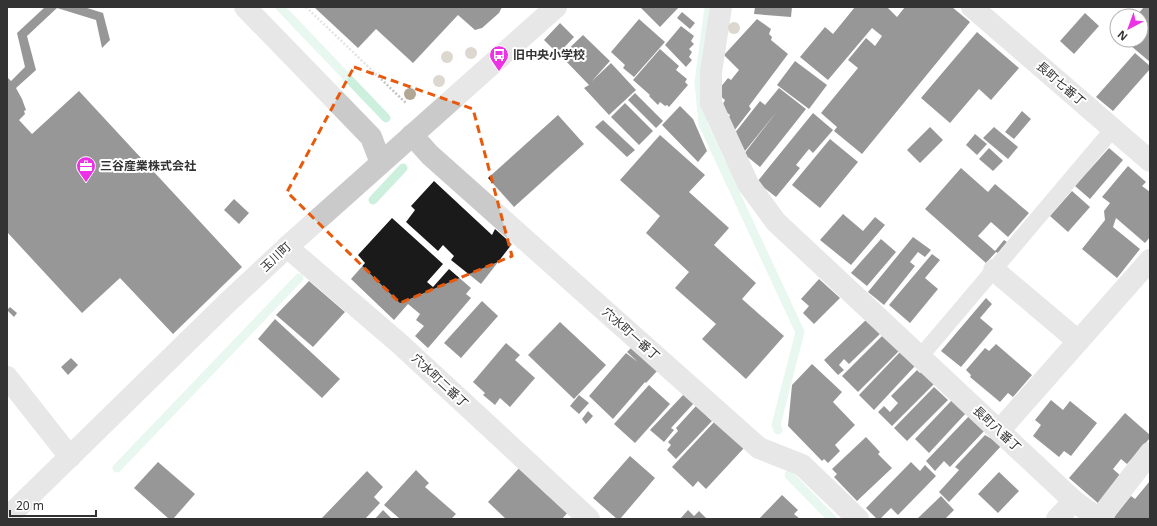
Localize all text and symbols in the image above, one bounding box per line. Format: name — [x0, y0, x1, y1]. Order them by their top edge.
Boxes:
north arrow — [1109, 8, 1149, 48]
text: N — [1114, 27, 1130, 45]
bus stop icon: 旧中央小学校 — [488, 44, 510, 72]
place label: 旧中央小学校 — [513, 46, 585, 63]
street label: 長町七番丁 — [1033, 58, 1090, 110]
office icon: 三谷産業株式会社 — [75, 155, 97, 183]
place label: 三谷産業株式会社 — [100, 157, 196, 174]
street label: 玉川町 — [257, 238, 295, 275]
street label: 穴水町一番丁 — [599, 303, 664, 364]
street label: 穴水町二番丁 — [408, 350, 472, 411]
street label: 長町八番丁 — [970, 402, 1025, 455]
scale bar — [10, 492, 96, 518]
text: 20 m — [16, 497, 44, 514]

